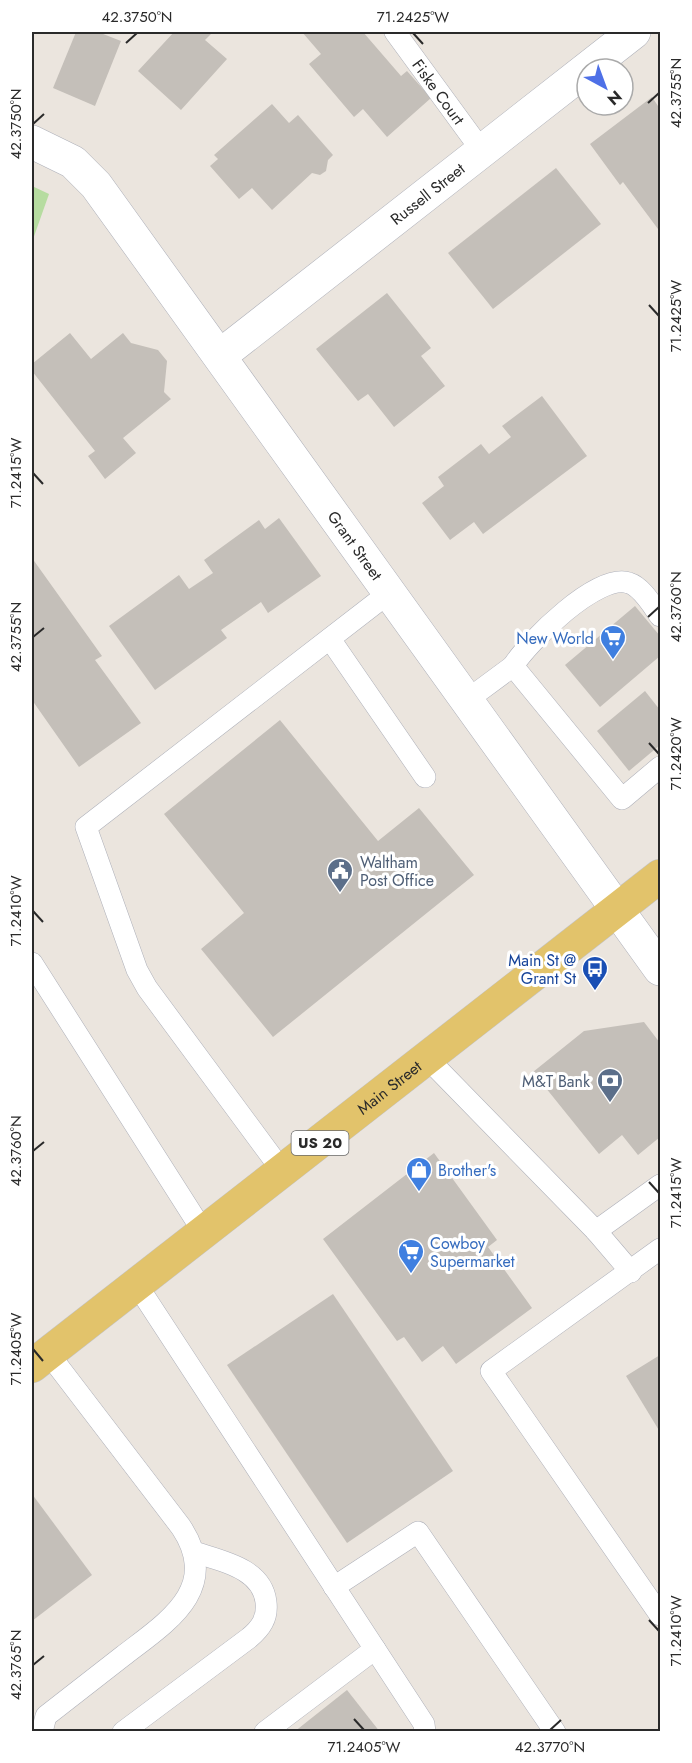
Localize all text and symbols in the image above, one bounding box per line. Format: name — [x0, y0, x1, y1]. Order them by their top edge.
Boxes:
text: 42.3750°N — [102, 6, 172, 28]
text: 71.2425°W — [377, 6, 449, 28]
street label: Fiske Court — [407, 55, 470, 130]
north arrow — [575, 57, 635, 117]
text: 42.3755°N — [665, 58, 687, 128]
text: N — [602, 85, 627, 111]
text: 42.3750°N — [5, 89, 27, 159]
street label: Russell Street — [386, 157, 470, 230]
text: 71.2425°W — [665, 280, 687, 352]
text: 71.2415°W — [5, 438, 27, 508]
street label: Grant Street — [322, 506, 388, 585]
text: 42.3760°N — [665, 571, 687, 643]
text: 42.3755°N — [5, 602, 27, 672]
supermarket icon: New World — [598, 623, 628, 661]
place label: New World — [516, 627, 594, 650]
text: 71.2420°W — [665, 717, 687, 790]
place label: Waltham Post Office — [360, 851, 434, 892]
public building icon: Waltham Post Office — [325, 856, 355, 894]
text: 71.2410°W — [5, 875, 27, 947]
place label: Main St @ Grant St — [508, 949, 576, 990]
bus stop icon: Main St @ Grant St — [580, 954, 610, 992]
street label: Main Street — [352, 1055, 427, 1120]
bank icon: M&T Bank — [595, 1066, 625, 1104]
place label: M&T Bank — [522, 1070, 591, 1093]
text: 42.3760°N — [5, 1115, 27, 1187]
road number: US 20 — [292, 1131, 348, 1155]
shop icon: Brother's — [404, 1155, 434, 1193]
text: 71.2415°W — [665, 1158, 687, 1228]
place label: Brother's — [438, 1159, 496, 1182]
place label: Cowboy Supermarket — [430, 1232, 515, 1273]
supermarket icon: Cowboy Supermarket — [396, 1237, 426, 1275]
text: 71.2405°W — [5, 1312, 27, 1385]
text: 71.2410°W — [665, 1595, 687, 1667]
text: 42.3765°N — [5, 1630, 27, 1700]
text: 71.2405°W — [328, 1736, 401, 1758]
text: 42.3770°N — [515, 1736, 585, 1758]

